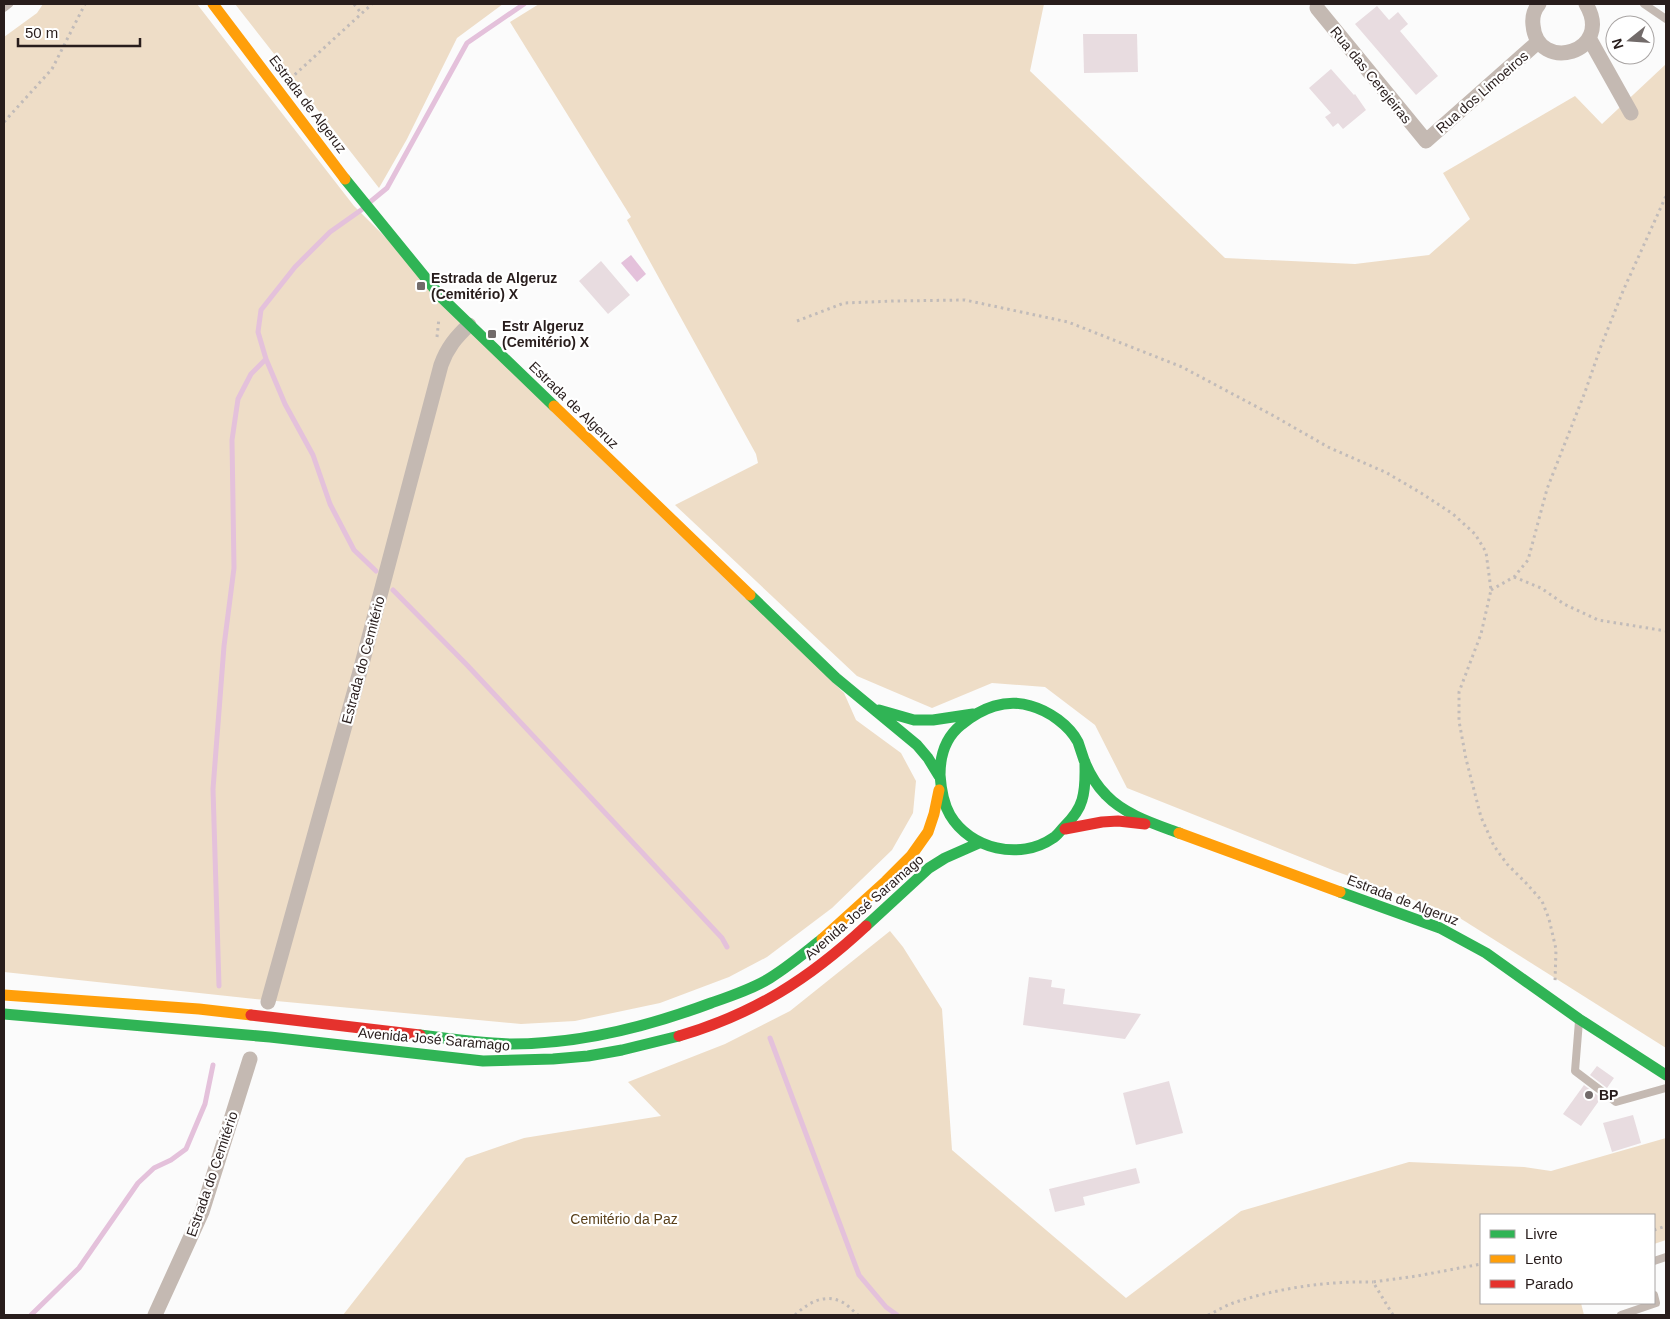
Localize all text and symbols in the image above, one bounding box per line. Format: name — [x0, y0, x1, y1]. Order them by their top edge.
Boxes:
scale bar — [18, 15, 140, 47]
north arrow — [1605, 15, 1655, 65]
street label: Rua das Cerejeiras — [1327, 23, 1415, 127]
text: 50 m — [25, 24, 58, 41]
text: N — [1608, 37, 1627, 51]
street label: Rua dos Limoeiros — [1433, 48, 1531, 136]
street label: Estrada de Algeruz — [266, 52, 350, 156]
place label: Estrada de Algeruz (Cemitério) X — [431, 270, 557, 302]
marker: Estrada de Algeruz (Cemitério) X — [415, 280, 427, 292]
place label: Estr Algeruz (Cemitério) X — [502, 318, 590, 350]
marker: Estr Algeruz (Cemitério) X — [486, 328, 498, 340]
street label: Estrada de Algeruz — [526, 358, 622, 452]
street label: Estrada do Cemitério — [338, 594, 388, 726]
street label: Avenida José Saramago — [801, 851, 927, 963]
street label: Estrada de Algeruz — [1345, 871, 1461, 929]
street label: Avenida José Saramago — [357, 1024, 511, 1054]
place label: BP — [1599, 1087, 1618, 1103]
marker: BP — [1583, 1089, 1595, 1101]
street label: Estrada do Cemitério — [183, 1109, 241, 1239]
park label: Cemitério da Paz — [570, 1211, 678, 1227]
legend — [1480, 1214, 1655, 1304]
text: Livre — [1525, 1225, 1558, 1242]
text: Lento — [1525, 1250, 1563, 1267]
text: Parado — [1525, 1275, 1573, 1292]

